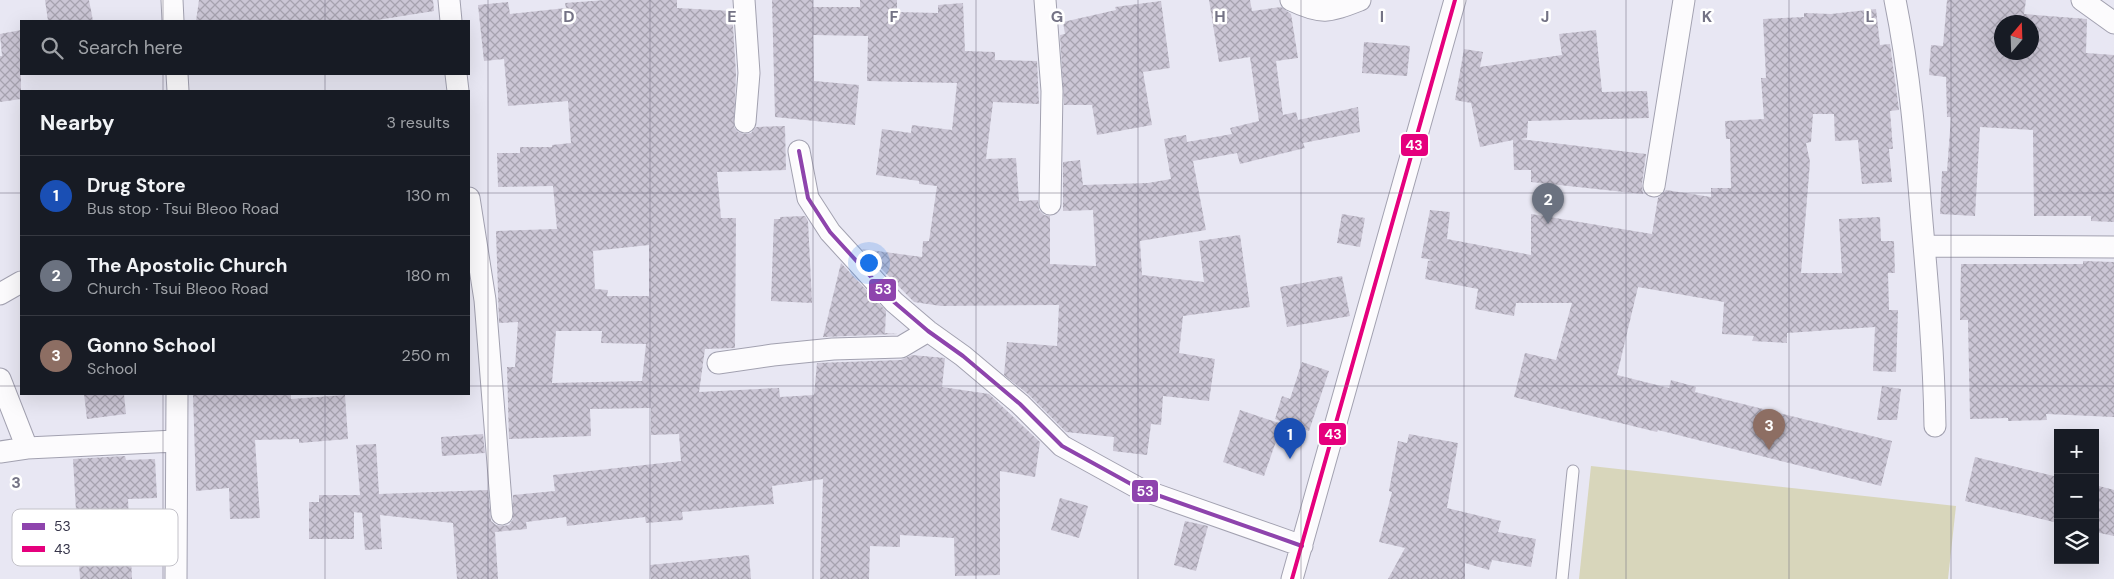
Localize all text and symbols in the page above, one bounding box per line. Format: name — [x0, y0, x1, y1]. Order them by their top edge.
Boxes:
text: D — [563, 6, 575, 27]
text: E — [727, 6, 737, 27]
text: F — [890, 6, 899, 27]
text: G — [1051, 6, 1063, 27]
text: H — [1214, 6, 1226, 27]
text: I — [1380, 6, 1384, 27]
text: J — [1541, 6, 1549, 27]
text: K — [1702, 6, 1713, 27]
text: L — [1866, 6, 1875, 27]
north arrow — [1994, 15, 2039, 60]
search box — [20, 20, 470, 75]
icon: search — [38, 34, 66, 62]
text: Search here — [78, 35, 183, 60]
text: Nearby — [40, 109, 114, 137]
text: 3 results — [387, 112, 450, 133]
line badge: 43 — [1400, 133, 1429, 157]
text: 43 — [1405, 136, 1423, 154]
text: Drug Store — [87, 173, 186, 198]
pin: 2 — [1532, 183, 1564, 224]
text: 1 — [53, 185, 59, 206]
text: 130 m — [406, 185, 450, 206]
text: Bus stop · Tsui Bleoo Road — [87, 198, 279, 219]
your location — [856, 250, 882, 276]
text: The Apostolic Church — [87, 253, 288, 278]
text: 2 — [51, 265, 61, 286]
text: 180 m — [406, 265, 450, 286]
text: Church · Tsui Bleoo Road — [87, 278, 268, 299]
line badge: 53 — [868, 278, 897, 302]
text: 53 — [874, 280, 892, 298]
text: Gonno School — [87, 333, 216, 358]
text: 3 — [51, 345, 61, 366]
text: 250 m — [402, 345, 450, 366]
text: School — [87, 358, 137, 379]
pin: 3 — [1753, 409, 1785, 450]
pin: 1 — [1274, 418, 1306, 459]
line badge: 43 — [1318, 422, 1347, 446]
text: 43 — [1324, 425, 1342, 443]
map controls — [2054, 429, 2099, 564]
button: + — [2054, 429, 2099, 474]
text: 3 — [11, 472, 21, 493]
button: − — [2054, 474, 2099, 519]
line badge: 53 — [1131, 479, 1159, 503]
text: 53 — [1136, 482, 1154, 500]
legend — [12, 509, 178, 566]
text: 53 — [54, 517, 71, 535]
button: layers — [2054, 519, 2099, 564]
text: 43 — [54, 540, 71, 558]

